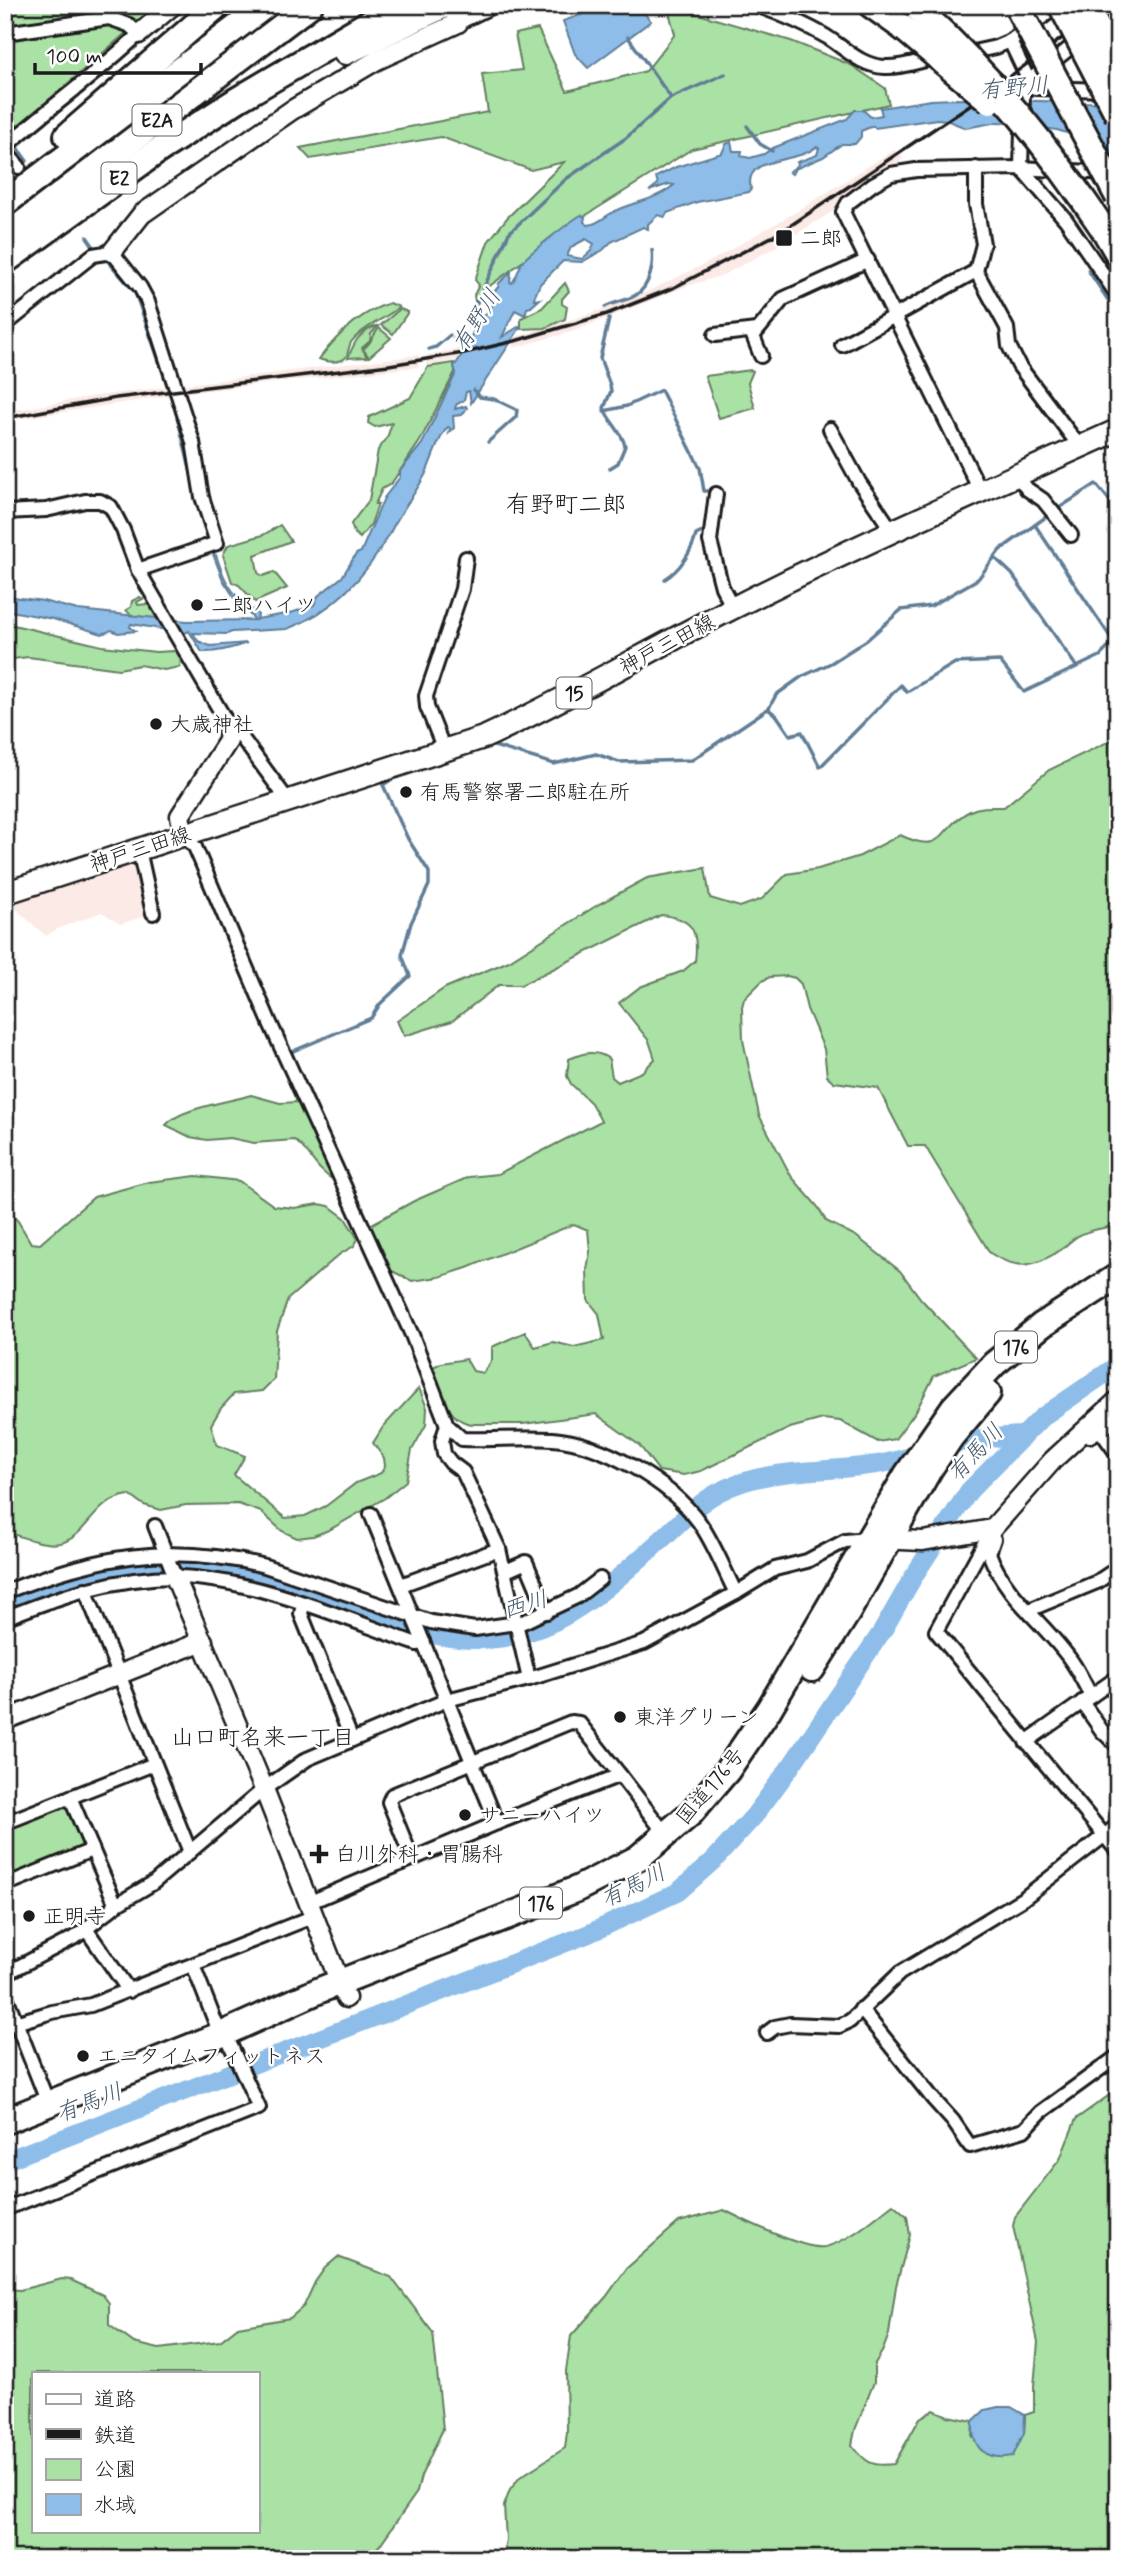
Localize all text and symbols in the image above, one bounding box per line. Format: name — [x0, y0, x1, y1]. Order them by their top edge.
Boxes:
scale bar — [35, 32, 201, 76]
text: 100 m — [46, 43, 102, 71]
water label: 有野川 — [978, 71, 1050, 107]
road number: E2A — [132, 104, 182, 136]
road number: E2 — [102, 162, 136, 194]
place label: 二郎 — [800, 225, 842, 253]
marker: 二郎 — [774, 228, 794, 248]
water label: 有野川 — [447, 284, 509, 358]
district label: 有野町二郎 — [506, 490, 626, 521]
place label: 二郎ハイツ — [211, 592, 316, 620]
marker: 二郎ハイツ — [189, 597, 205, 613]
street label: 神戸三田線 — [615, 608, 720, 682]
road number: 15 — [556, 678, 592, 708]
place label: 大歳神社 — [170, 711, 254, 739]
marker: 大歳神社 — [148, 716, 164, 732]
place label: 有馬警察署二郎駐在所 — [420, 779, 630, 807]
marker: 有馬警察署二郎駐在所 — [398, 784, 414, 800]
street label: 神戸三田線 — [86, 820, 195, 879]
road number: 176 — [995, 1331, 1037, 1362]
water label: 有馬川 — [942, 1418, 1011, 1489]
water label: 西川 — [499, 1585, 552, 1627]
place label: 東洋グリーン — [634, 1704, 759, 1732]
marker: 東洋グリーン — [612, 1709, 628, 1725]
district label: 山口町名来一丁目 — [171, 1724, 355, 1754]
street label: 国道176号 — [670, 1742, 751, 1831]
place label: サニーハイツ — [479, 1802, 605, 1830]
marker: サニーハイツ — [457, 1807, 473, 1823]
place label: 白川外科・胃腸科 — [335, 1841, 503, 1869]
marker: 白川外科・胃腸科 — [309, 1844, 329, 1864]
water label: 有馬川 — [596, 1858, 671, 1915]
road number: 176 — [520, 1887, 562, 1918]
place label: 正明寺 — [43, 1903, 106, 1931]
marker: 正明寺 — [21, 1908, 37, 1924]
place label: エニタイムフィットネス — [97, 2043, 325, 2071]
marker: エニタイムフィットネス — [75, 2048, 91, 2064]
water label: 有馬川 — [52, 2077, 127, 2130]
legend — [32, 2372, 259, 2532]
text: 道路 — [94, 2386, 136, 2414]
text: 鉄道 — [94, 2422, 136, 2450]
text: 公園 — [94, 2456, 136, 2484]
text: 水域 — [94, 2492, 136, 2520]

